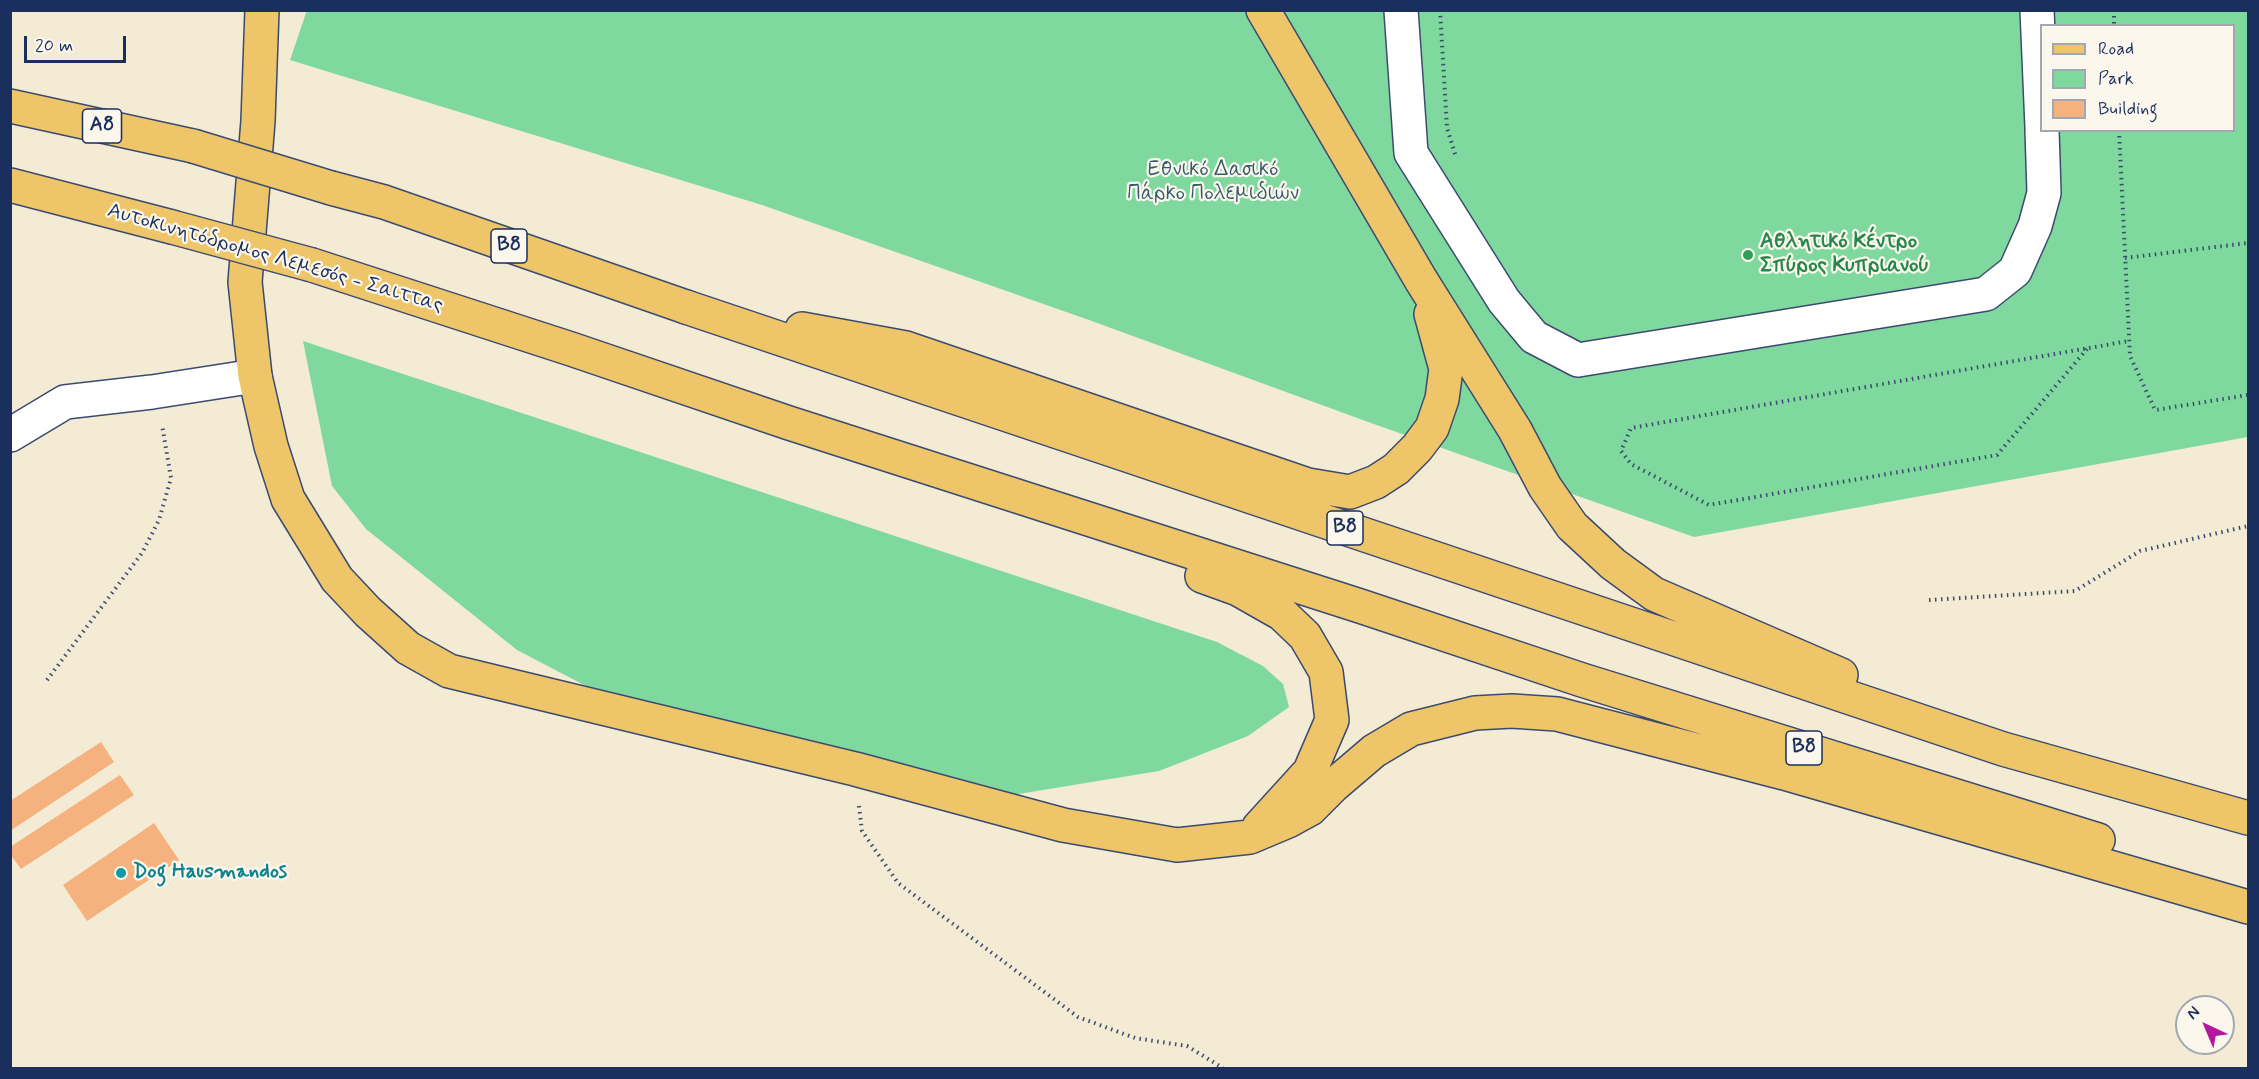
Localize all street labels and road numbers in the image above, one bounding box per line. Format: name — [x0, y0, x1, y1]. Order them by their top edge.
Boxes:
road number: A8 — [82, 109, 122, 143]
street label: Αυτοκινητόδρομος Λεμεσός - Σαιττας — [104, 199, 446, 319]
road number: B8 — [491, 229, 527, 263]
road number: B8 — [1327, 511, 1363, 545]
road number: B8 — [1786, 731, 1822, 765]

